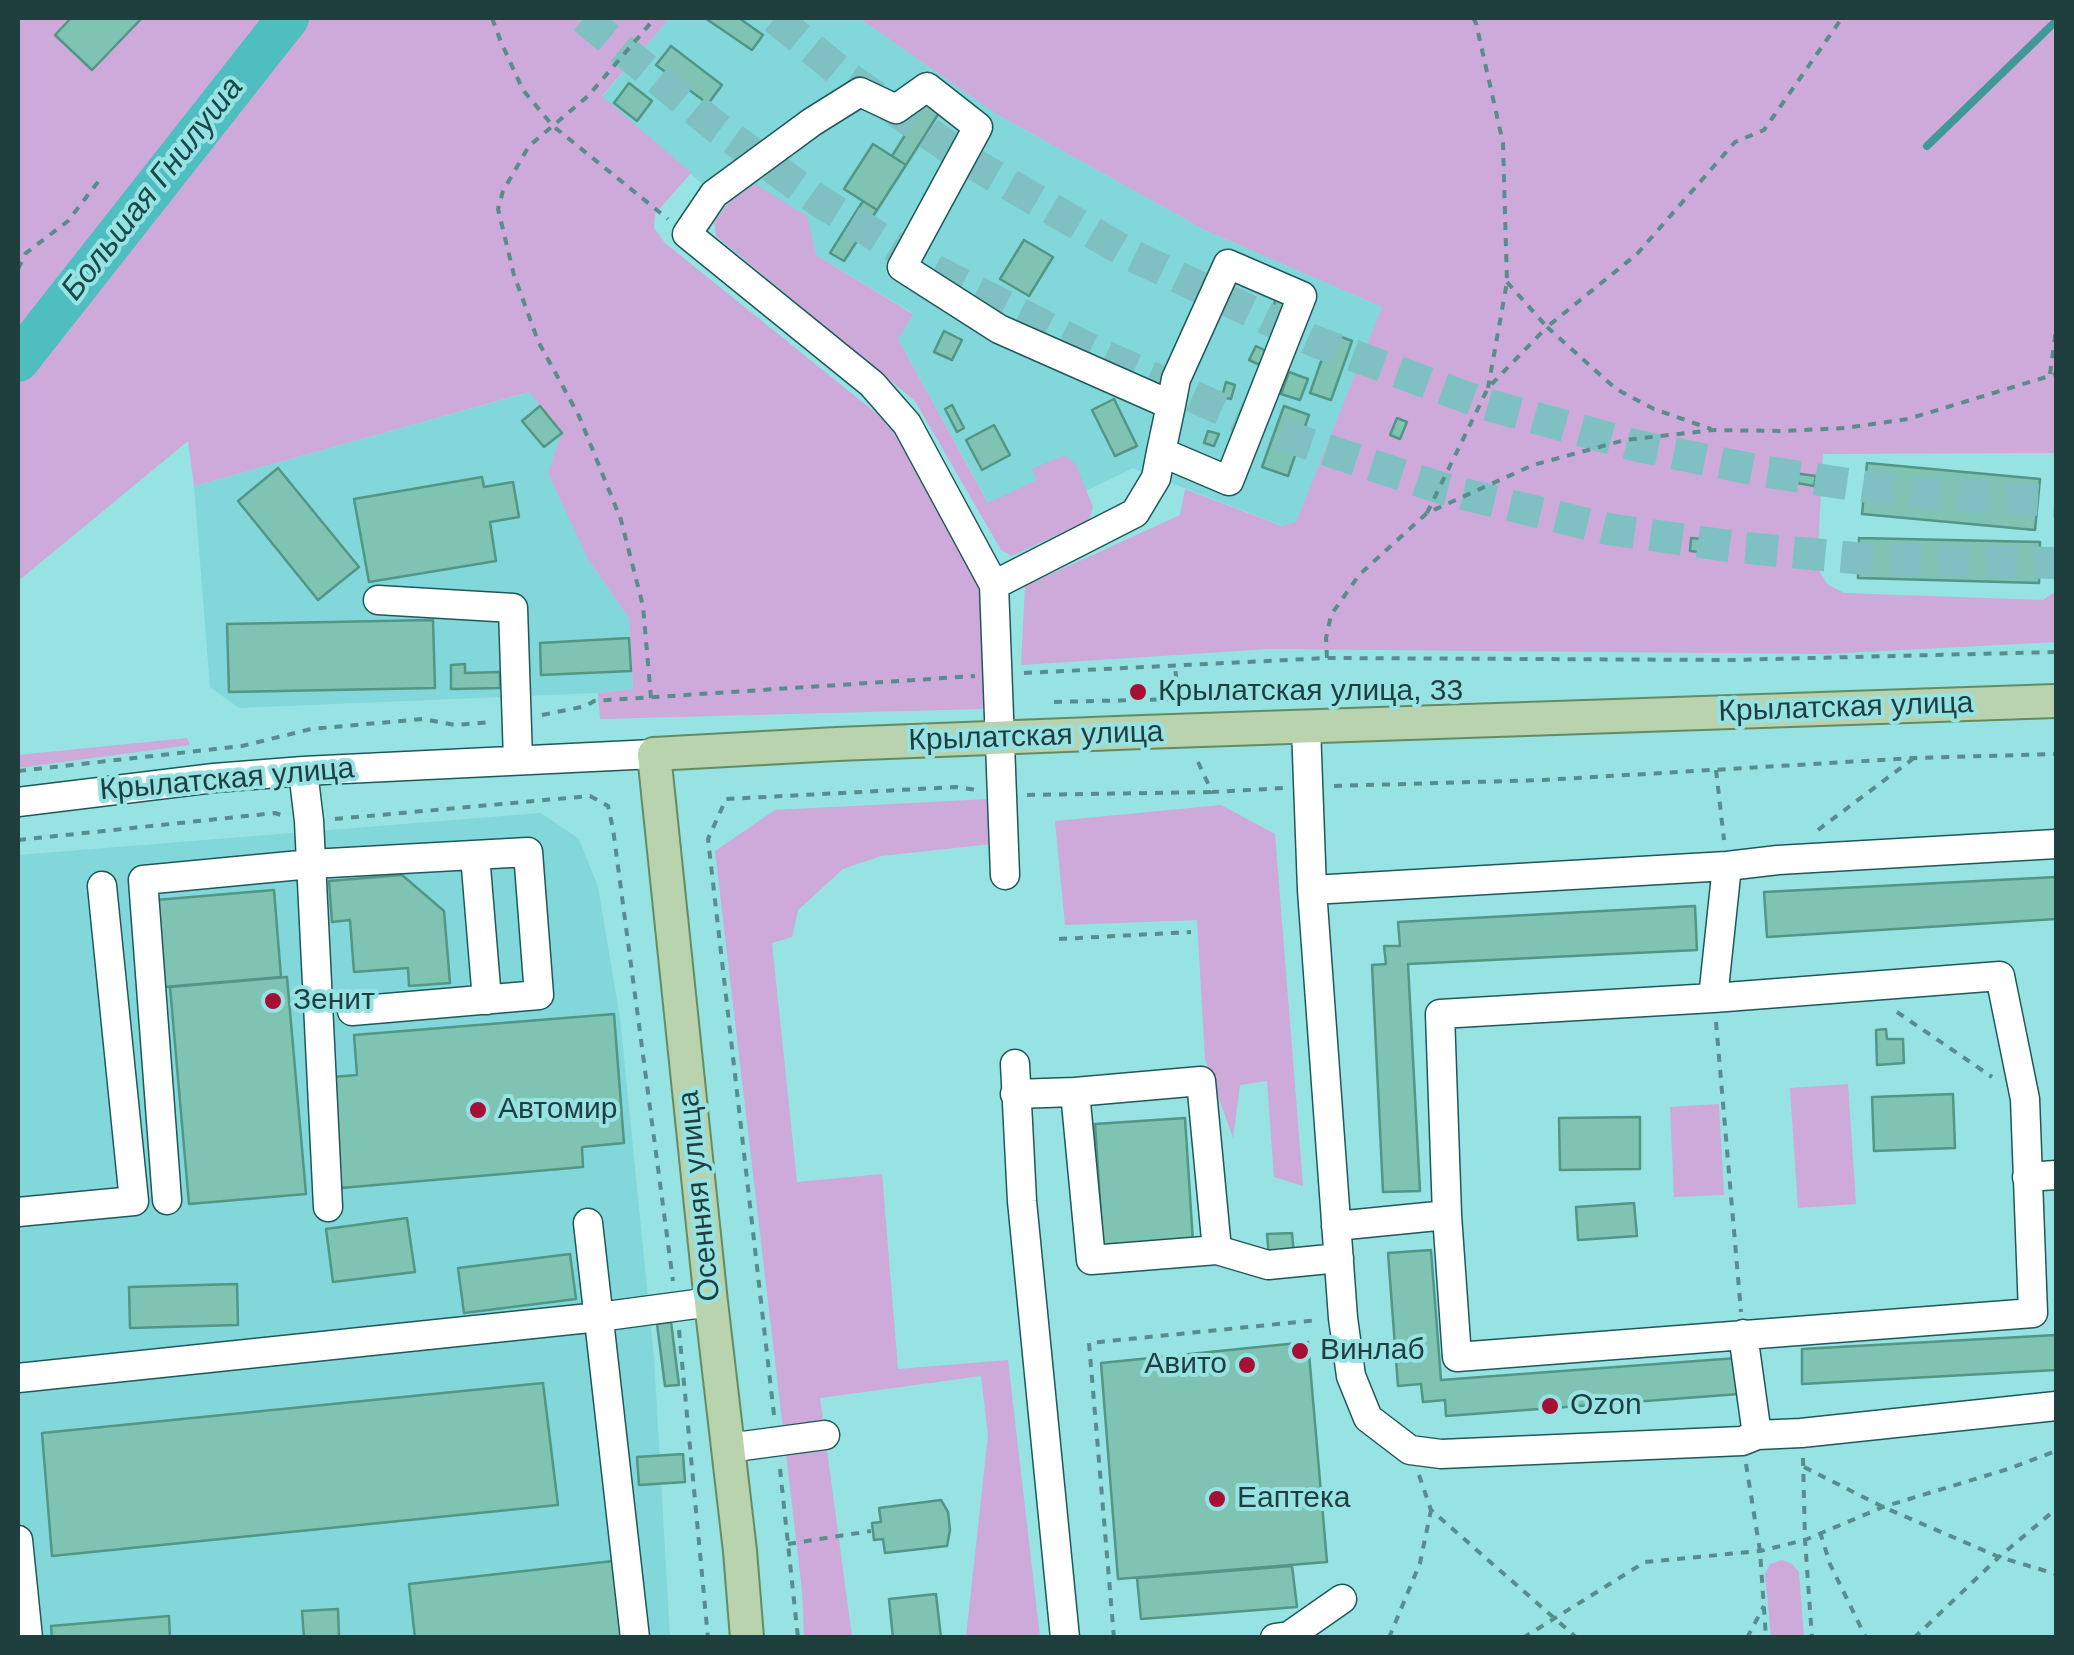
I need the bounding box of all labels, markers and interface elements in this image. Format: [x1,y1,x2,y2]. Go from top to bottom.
water label: Большая Гнилуша [54,70,252,308]
place label: Крылатская улица, 33 [1158,674,1463,710]
marker: Крылатская улица, 33 [1127,681,1149,703]
street label: Крылатская улица [1718,686,1974,730]
street label: Крылатская улица [908,715,1164,759]
street label: Крылатская улица [98,751,356,809]
place label: Зенит [293,983,375,1019]
marker: Зенит [262,990,284,1012]
street label: Осенняя улица [671,1089,729,1303]
place label: Автомир [498,1092,617,1128]
marker: Автомир [467,1099,489,1121]
place label: Винлаб [1320,1333,1425,1369]
marker: Винлаб [1289,1340,1311,1362]
place label: Авито [1144,1347,1227,1383]
marker: Авито [1236,1354,1258,1376]
place label: Ozon [1570,1388,1642,1424]
marker: Ozon [1539,1395,1561,1417]
place label: Еаптека [1237,1481,1350,1517]
marker: Еаптека [1206,1488,1228,1510]

